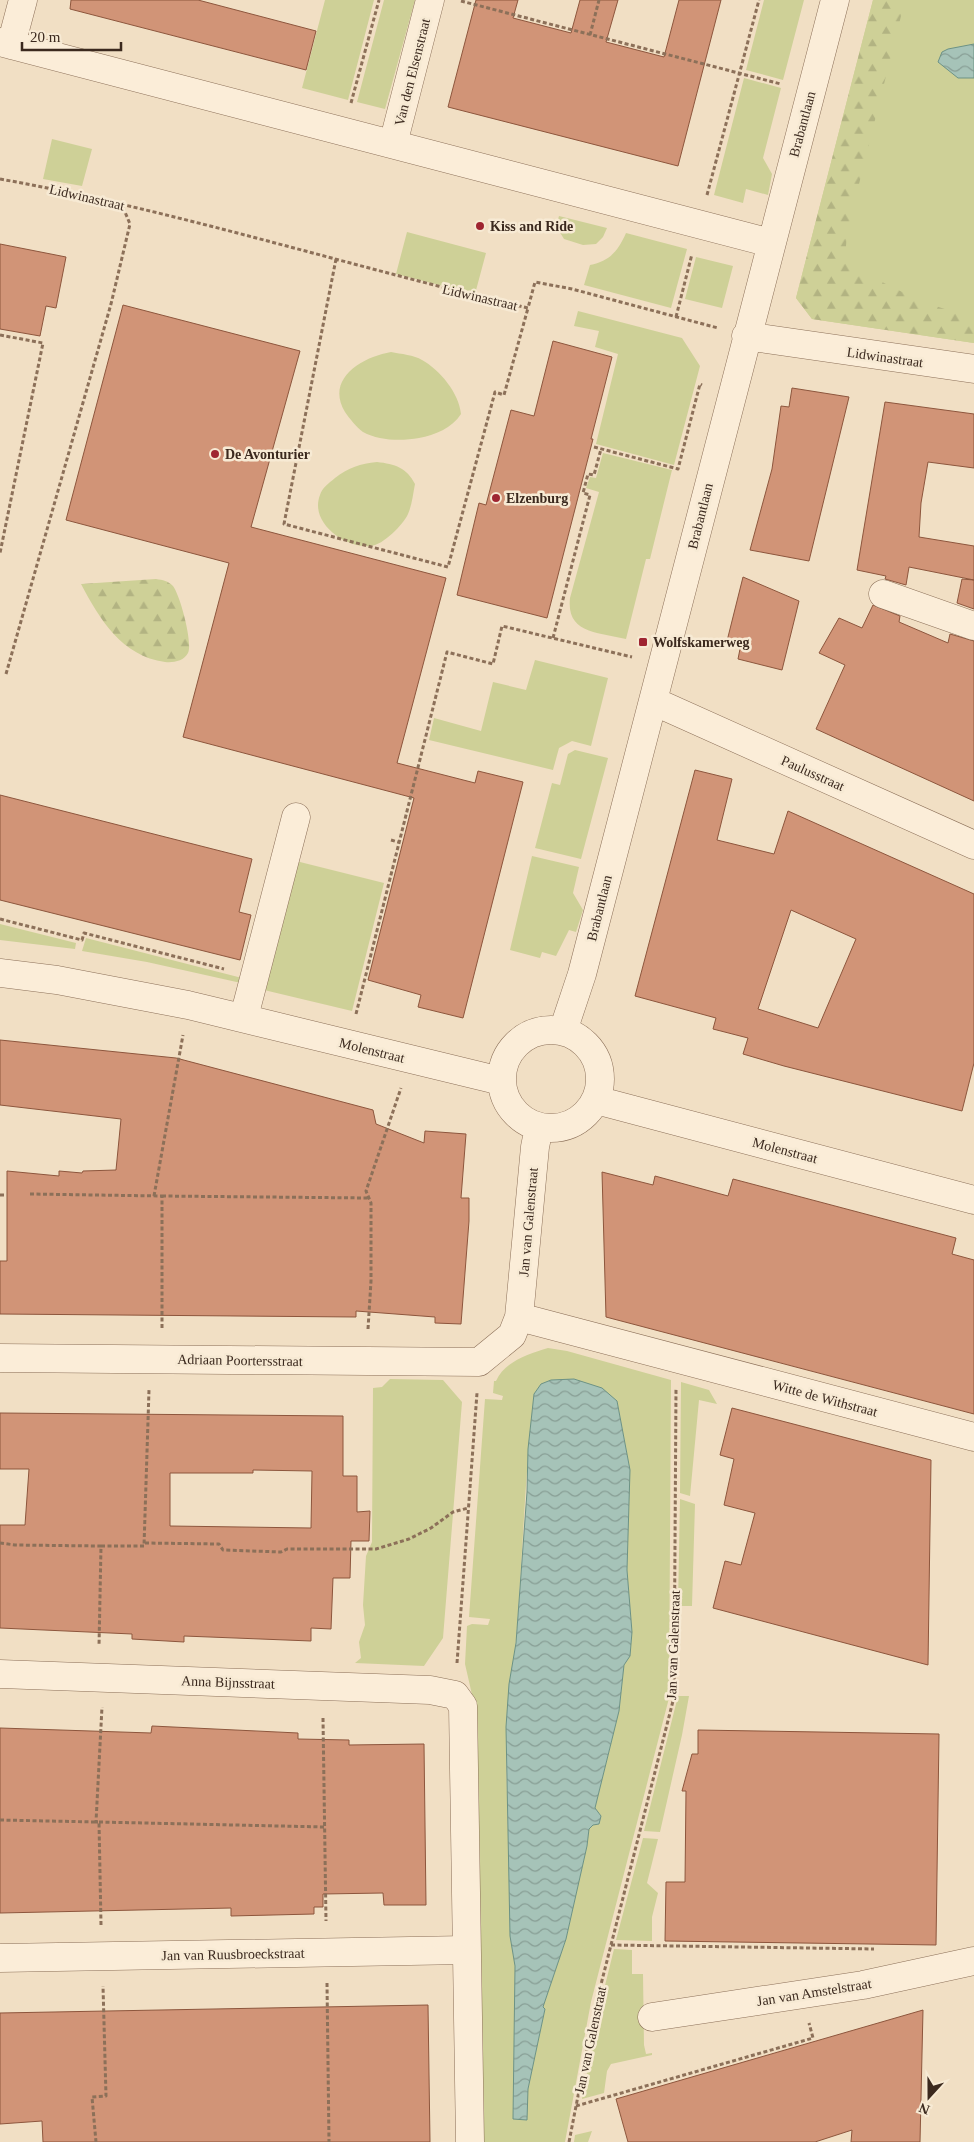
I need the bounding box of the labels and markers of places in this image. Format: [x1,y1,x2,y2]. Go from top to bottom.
place label: Kiss and Ride [490,219,573,234]
marker: Kiss and Ride [474,220,486,232]
place label: De Avonturier [225,447,310,462]
marker: De Avonturier [209,448,221,460]
place label: Elzenburg [506,491,568,506]
marker: Elzenburg [490,492,502,504]
place label: Wolfskamerweg [653,635,749,650]
marker: Wolfskamerweg [637,636,649,648]

